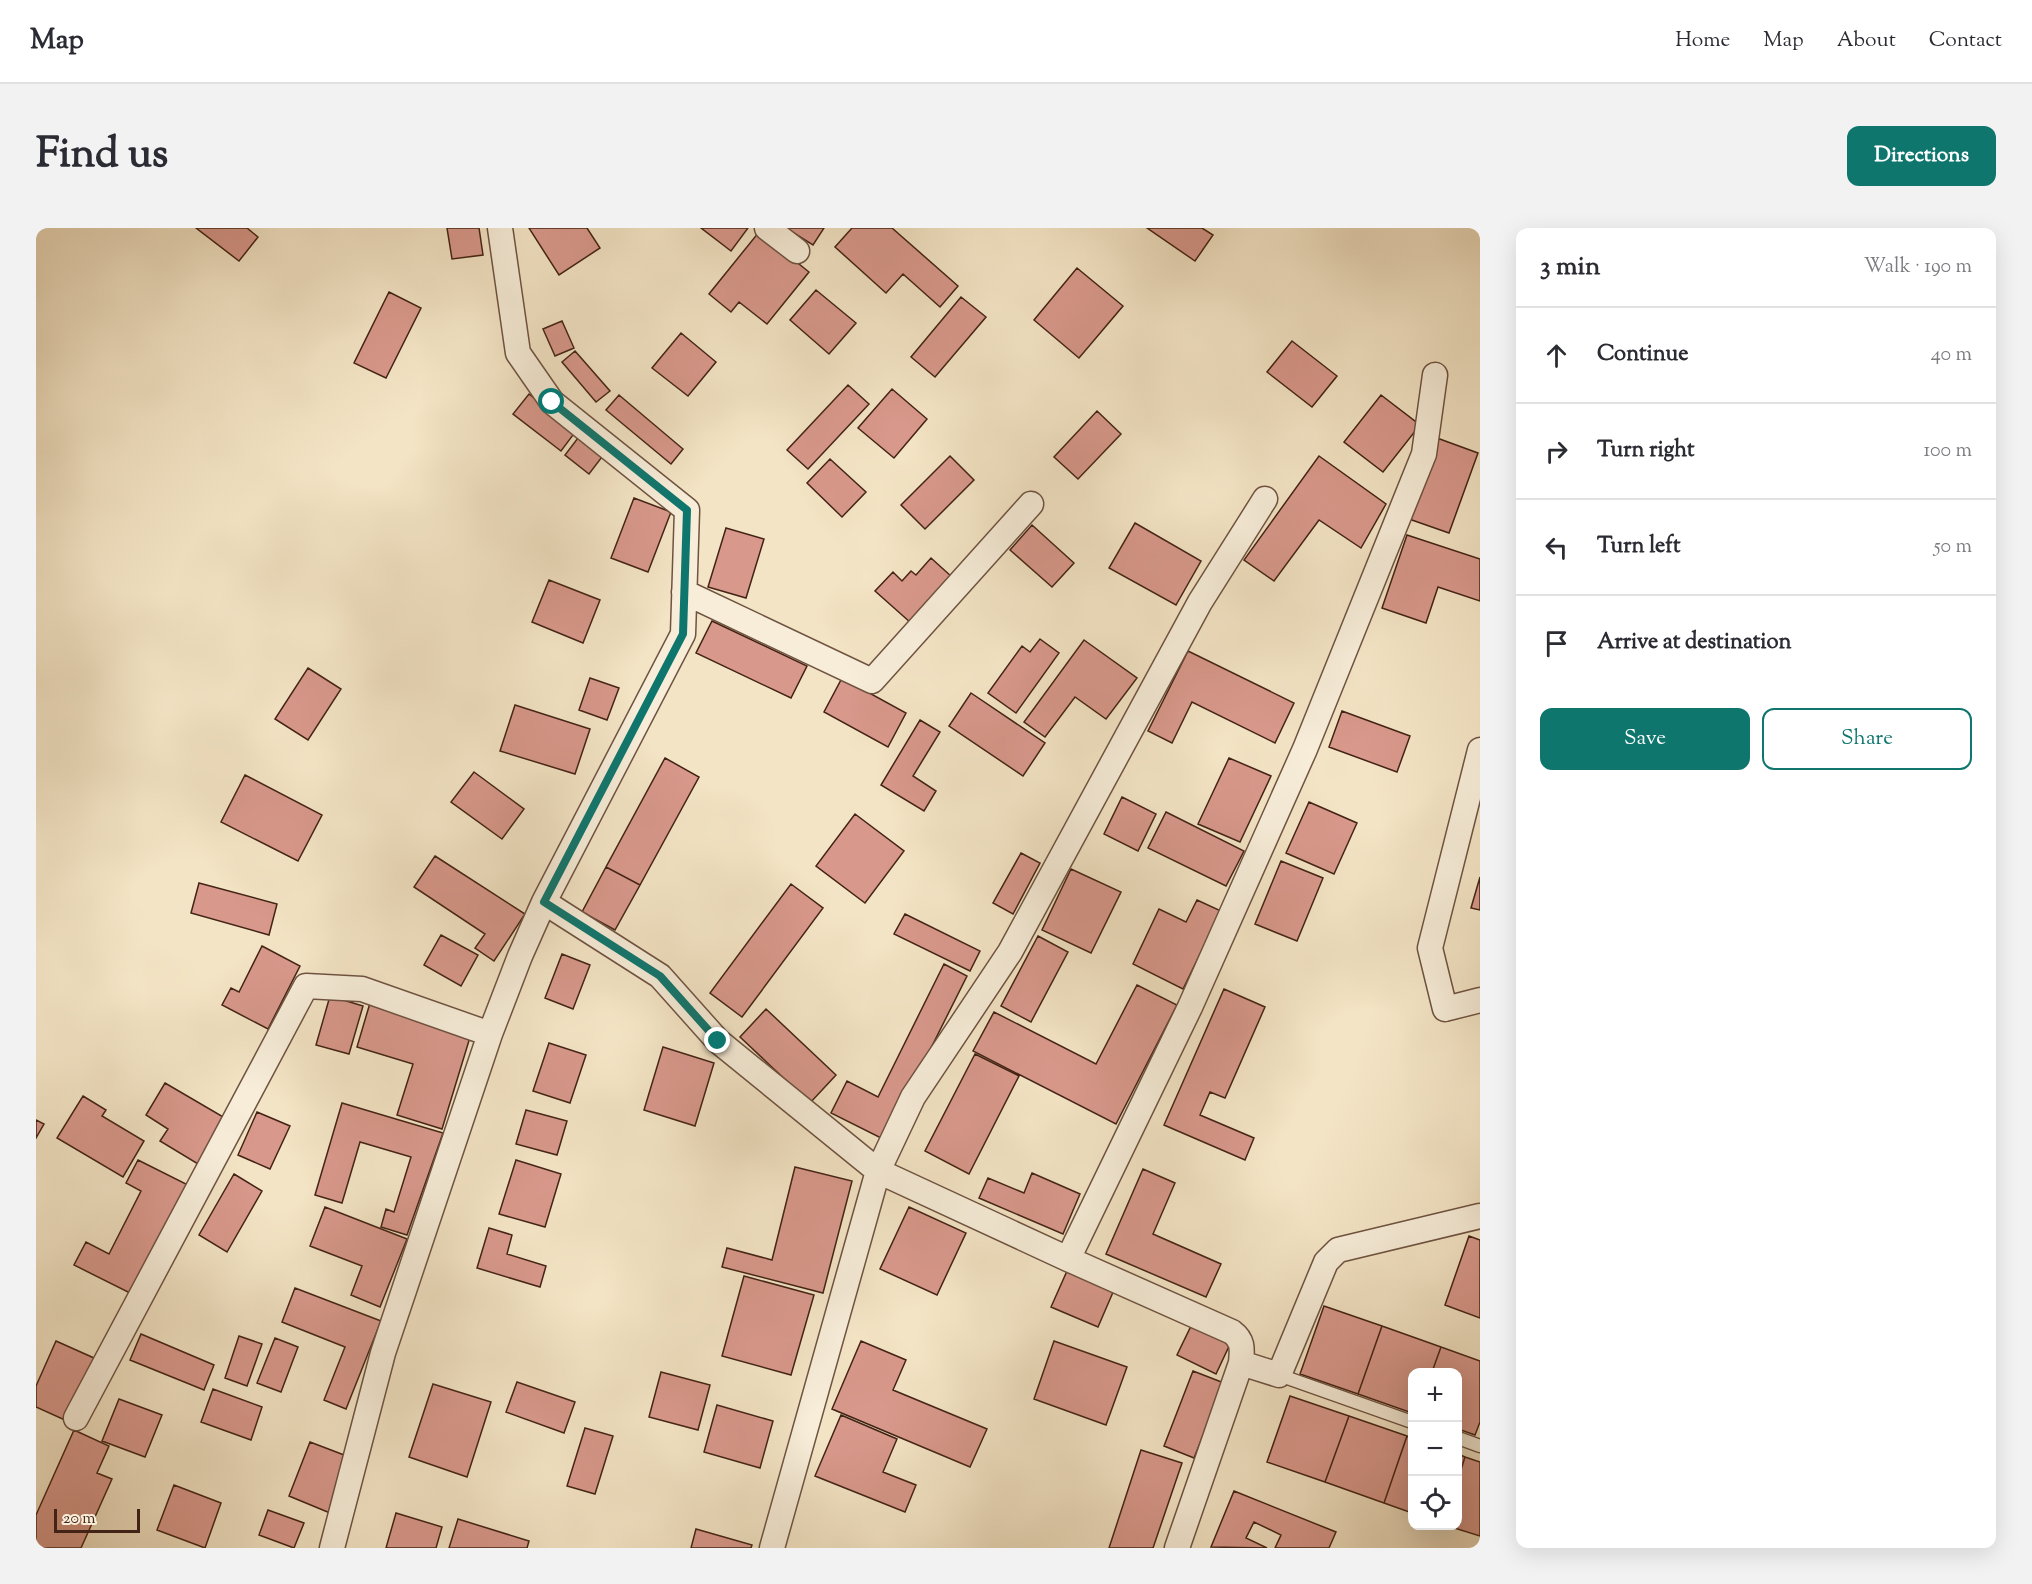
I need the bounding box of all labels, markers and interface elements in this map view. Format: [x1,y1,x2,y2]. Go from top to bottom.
text: Map [30,21,84,61]
text: Home [1675,26,1730,56]
text: Map [1763,26,1804,56]
text: About [1837,26,1896,56]
text: Contact [1929,26,2002,56]
text: Find us [36,126,168,186]
button: Directions [1847,126,1996,186]
text: 3 min [1540,249,1600,286]
text: Walk · 190 m [1864,253,1972,282]
icon: ahead [1540,339,1573,372]
text: Continue [1597,339,1688,371]
text: 40 m [1931,341,1972,370]
route start [538,388,564,414]
icon: right [1540,435,1573,468]
text: Turn right [1597,435,1694,467]
text: 100 m [1923,437,1972,466]
icon: left [1540,531,1573,564]
text: Turn left [1597,531,1680,563]
text: 50 m [1934,533,1972,562]
icon: arrive [1540,627,1573,660]
text: Arrive at destination [1597,627,1792,659]
button: Save [1540,708,1750,770]
button: Share [1762,708,1972,770]
route end [704,1027,730,1053]
map controls [1408,1368,1462,1530]
button: + [1408,1368,1462,1422]
button: − [1408,1422,1462,1476]
button: locate [1408,1476,1462,1530]
scale bar [54,1506,140,1534]
text: 20 m [63,1508,96,1531]

